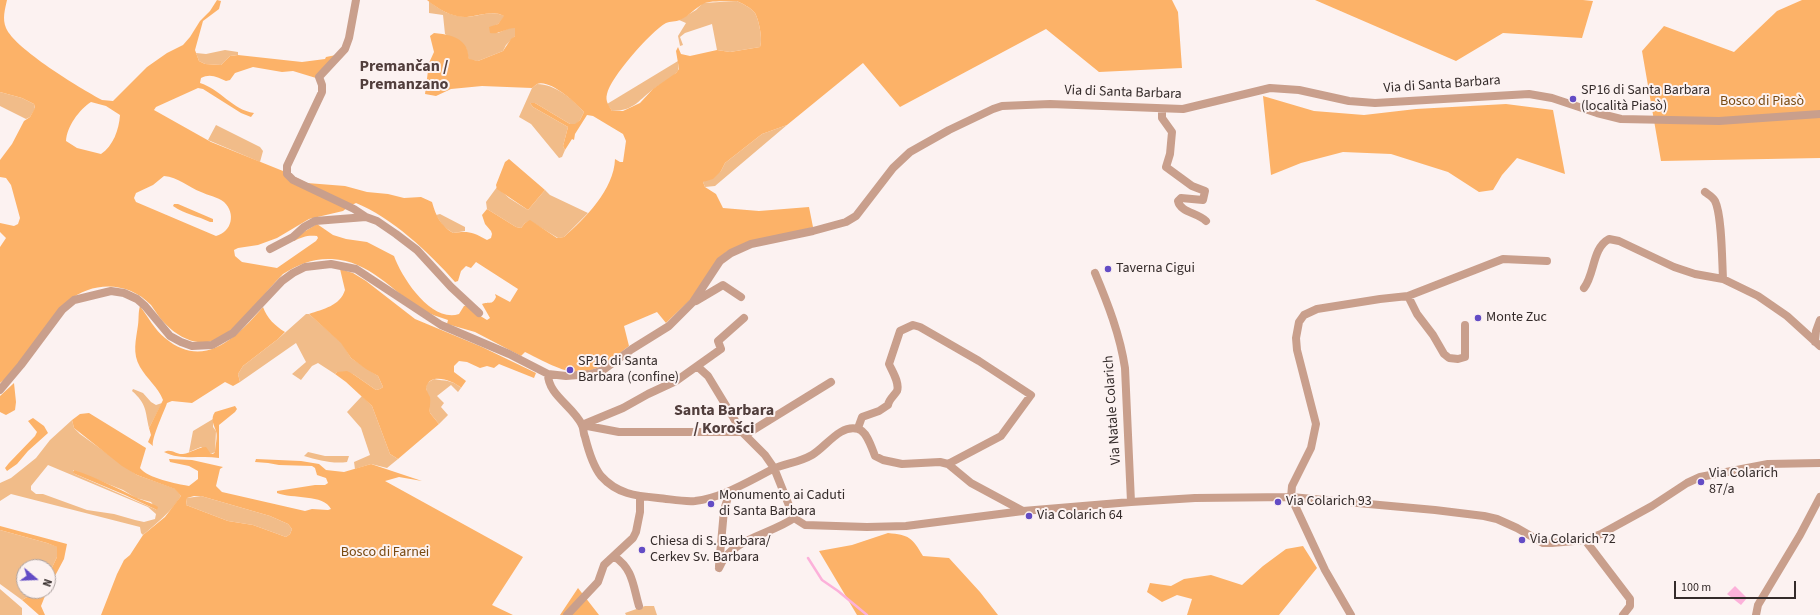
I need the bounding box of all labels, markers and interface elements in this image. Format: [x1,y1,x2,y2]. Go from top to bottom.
district label: Premančan / Premanzano [360,57,448,95]
street label: Via di Santa Barbara [1383,73,1501,97]
street label: Via di Santa Barbara [1064,83,1182,103]
place label: SP16 di Santa Barbara (località Piasò) [1581,83,1710,116]
marker: SP16 di Santa Barbara (località Piasò) [1568,94,1578,104]
park label: Bosco di Piasò [1720,94,1804,110]
place label: Taverna Cigui [1116,261,1195,277]
marker: Taverna Cigui [1103,264,1113,274]
place label: Monte Zuc [1486,310,1547,326]
marker: Monte Zuc [1473,313,1483,323]
place label: SP16 di Santa Barbara (confine) [578,354,679,386]
street label: Via Natale Colarich [1101,355,1125,465]
marker: SP16 di Santa Barbara (confine) [565,365,575,375]
district label: Santa Barbara / Korošci [674,401,774,439]
place label: Via Colarich 87/a [1709,466,1778,498]
marker: Via Colarich 87/a [1696,477,1706,487]
place label: Monumento ai Caduti di Santa Barbara [719,488,845,520]
place label: Via Colarich 93 [1286,494,1372,510]
marker: Via Colarich 93 [1273,497,1283,507]
marker: Monumento ai Caduti di Santa Barbara [706,499,716,509]
place label: Via Colarich 64 [1037,508,1123,524]
marker: Via Colarich 64 [1024,511,1034,521]
place label: Via Colarich 72 [1530,532,1616,548]
place label: Chiesa di S. Barbara/ Cerkev Sv. Barbara [650,534,771,566]
marker: Via Colarich 72 [1517,535,1527,545]
park label: Bosco di Farnei [341,545,429,561]
marker: Chiesa di S. Barbara/ Cerkev Sv. Barbara [637,545,647,555]
north arrow [16,559,56,599]
scale bar [1676,573,1798,599]
text: N [39,577,55,589]
text: 100 m [1681,579,1711,596]

